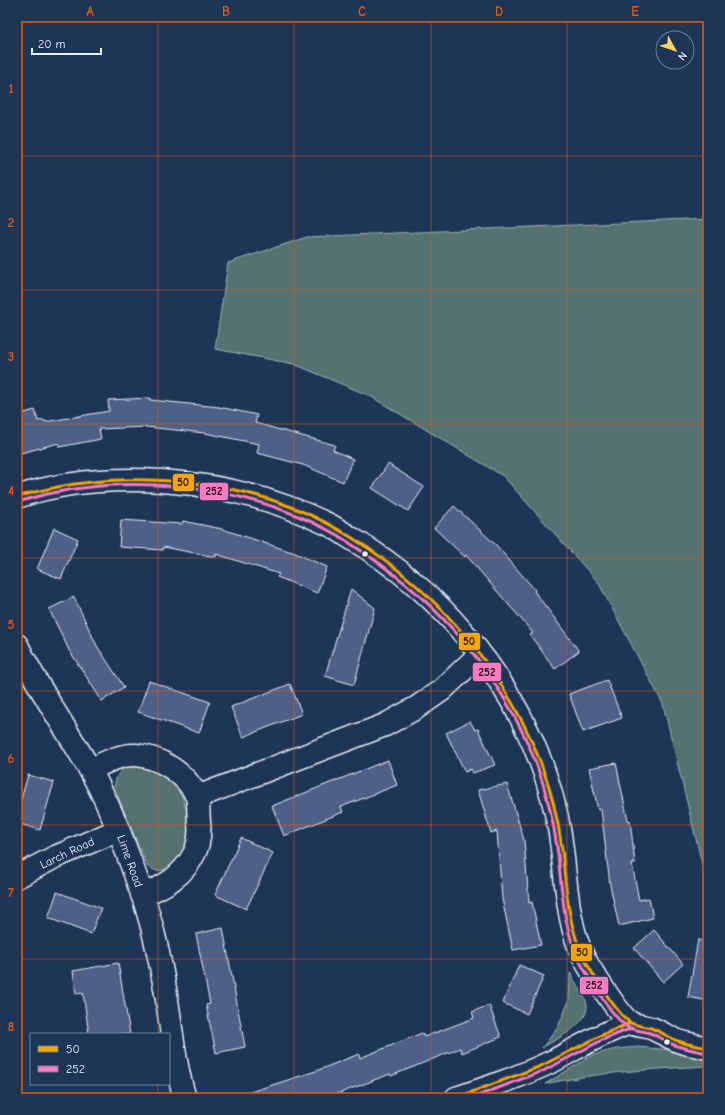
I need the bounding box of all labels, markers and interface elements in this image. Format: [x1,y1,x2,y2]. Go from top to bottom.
text: A [86,4,94,19]
text: B [222,4,230,19]
text: C [358,4,366,19]
text: D [495,4,503,19]
text: E [631,4,639,19]
scale bar [32,30,101,56]
north arrow [655,30,695,70]
text: 20 m [38,37,66,51]
text: N [675,49,690,63]
text: 1 [8,81,14,96]
text: 2 [8,215,14,230]
text: 3 [8,349,14,364]
line badge: 50 [172,473,195,492]
text: 50 [177,476,189,489]
line badge: 252 [199,482,229,501]
text: 4 [8,483,14,498]
text: 252 [206,485,223,498]
unlabelled marker [360,549,370,559]
text: 5 [8,617,15,632]
line badge: 50 [458,632,481,651]
text: 50 [463,635,475,648]
line badge: 252 [472,662,502,682]
text: 252 [479,666,496,679]
text: 6 [8,751,15,766]
street label: Lime Road [114,833,146,889]
street label: Larch Road [38,834,96,872]
text: 7 [8,885,14,900]
line badge: 50 [570,943,593,962]
text: 50 [576,946,588,959]
line badge: 252 [579,976,609,995]
text: 252 [586,979,603,992]
text: 8 [8,1019,14,1034]
legend [30,1033,170,1085]
unlabelled marker [662,1037,672,1047]
text: 50 [66,1042,80,1056]
text: 252 [66,1062,85,1076]

